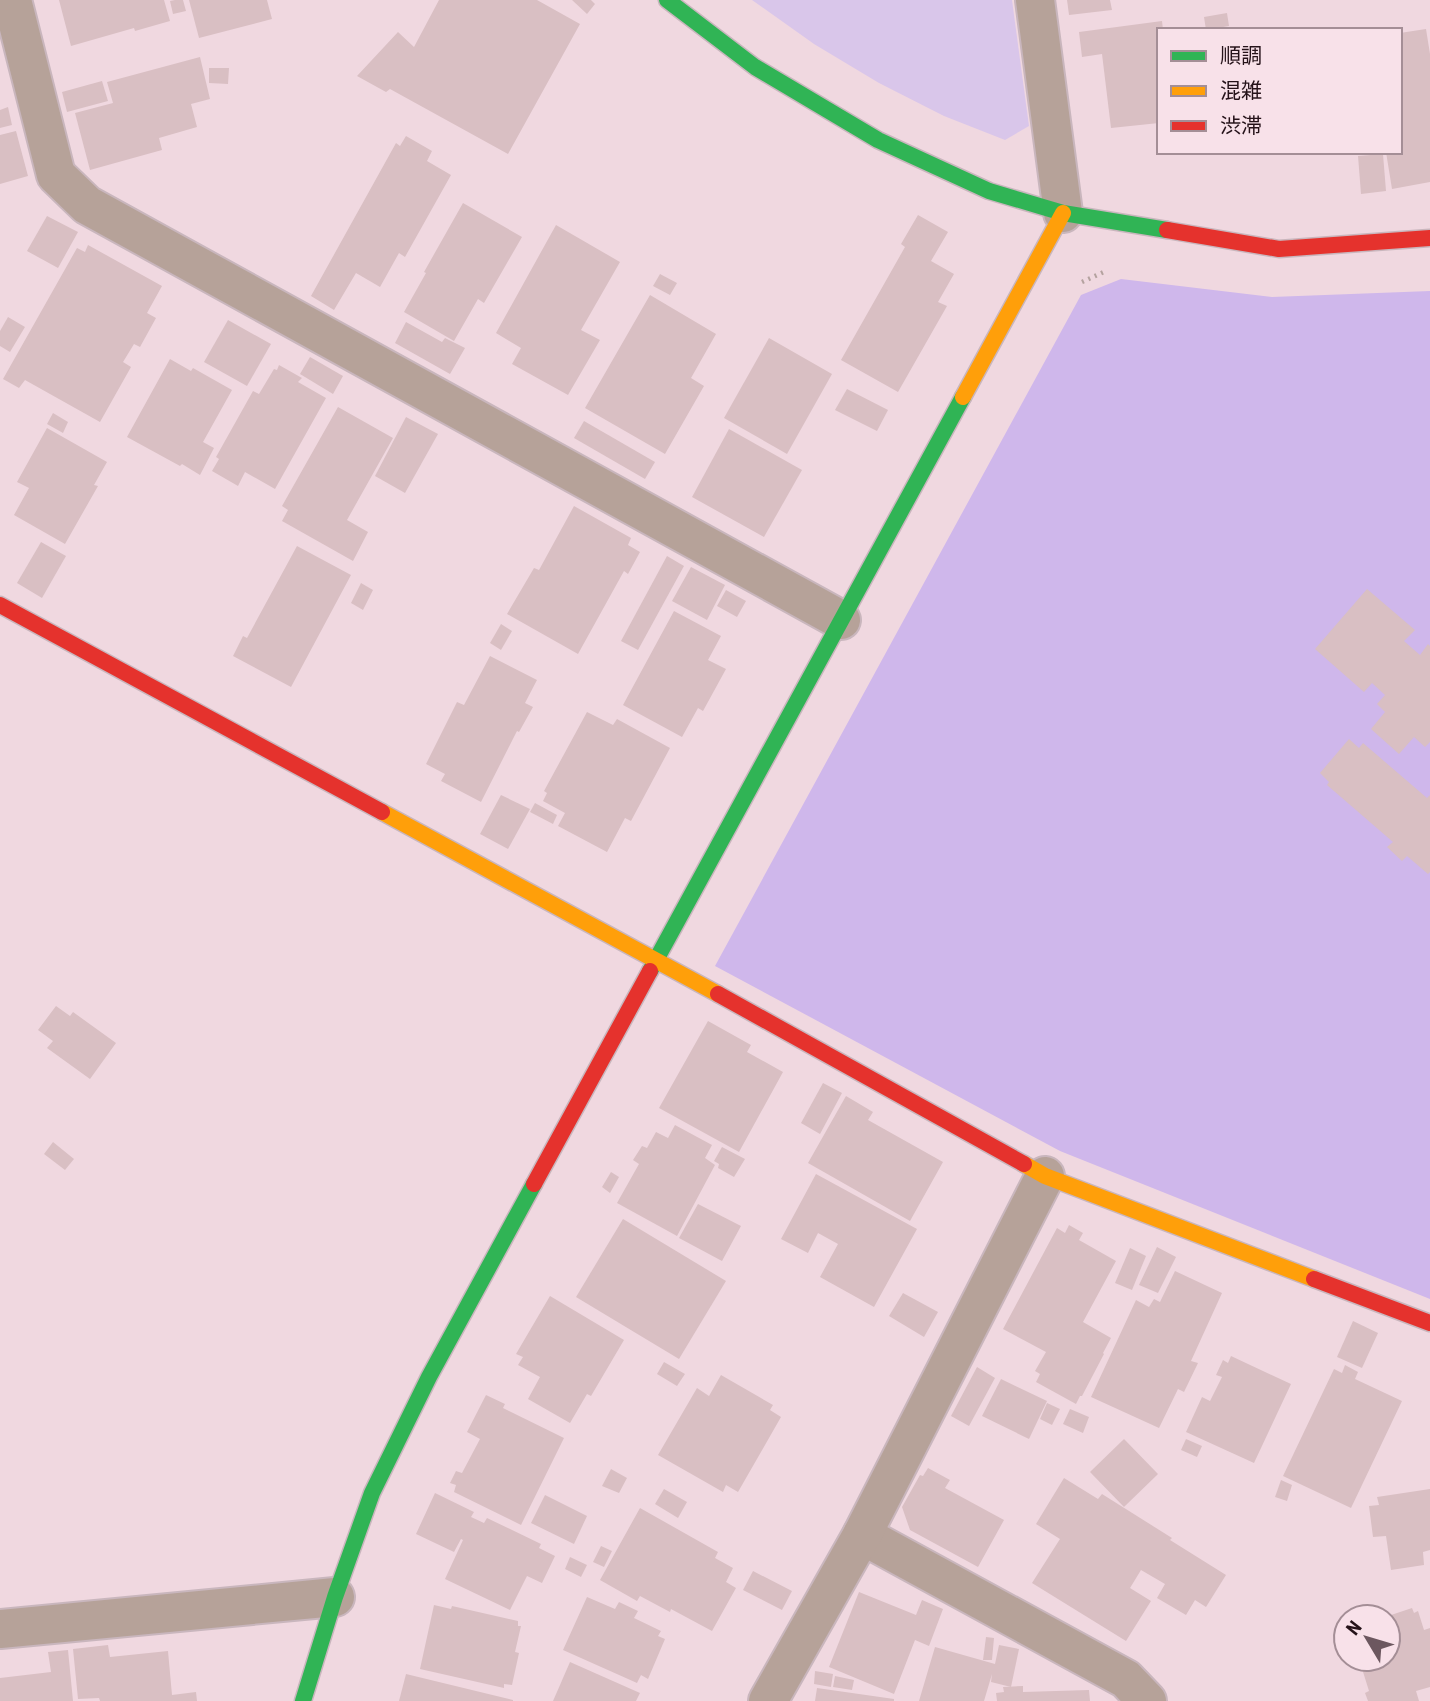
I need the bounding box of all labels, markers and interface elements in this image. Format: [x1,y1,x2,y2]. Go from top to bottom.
legend [1157,28,1402,154]
text: 順調 [1220,44,1262,68]
text: 混雑 [1220,79,1262,103]
text: 渋滞 [1220,114,1262,138]
north arrow [1332,1603,1402,1673]
text: N [1341,1616,1367,1640]

